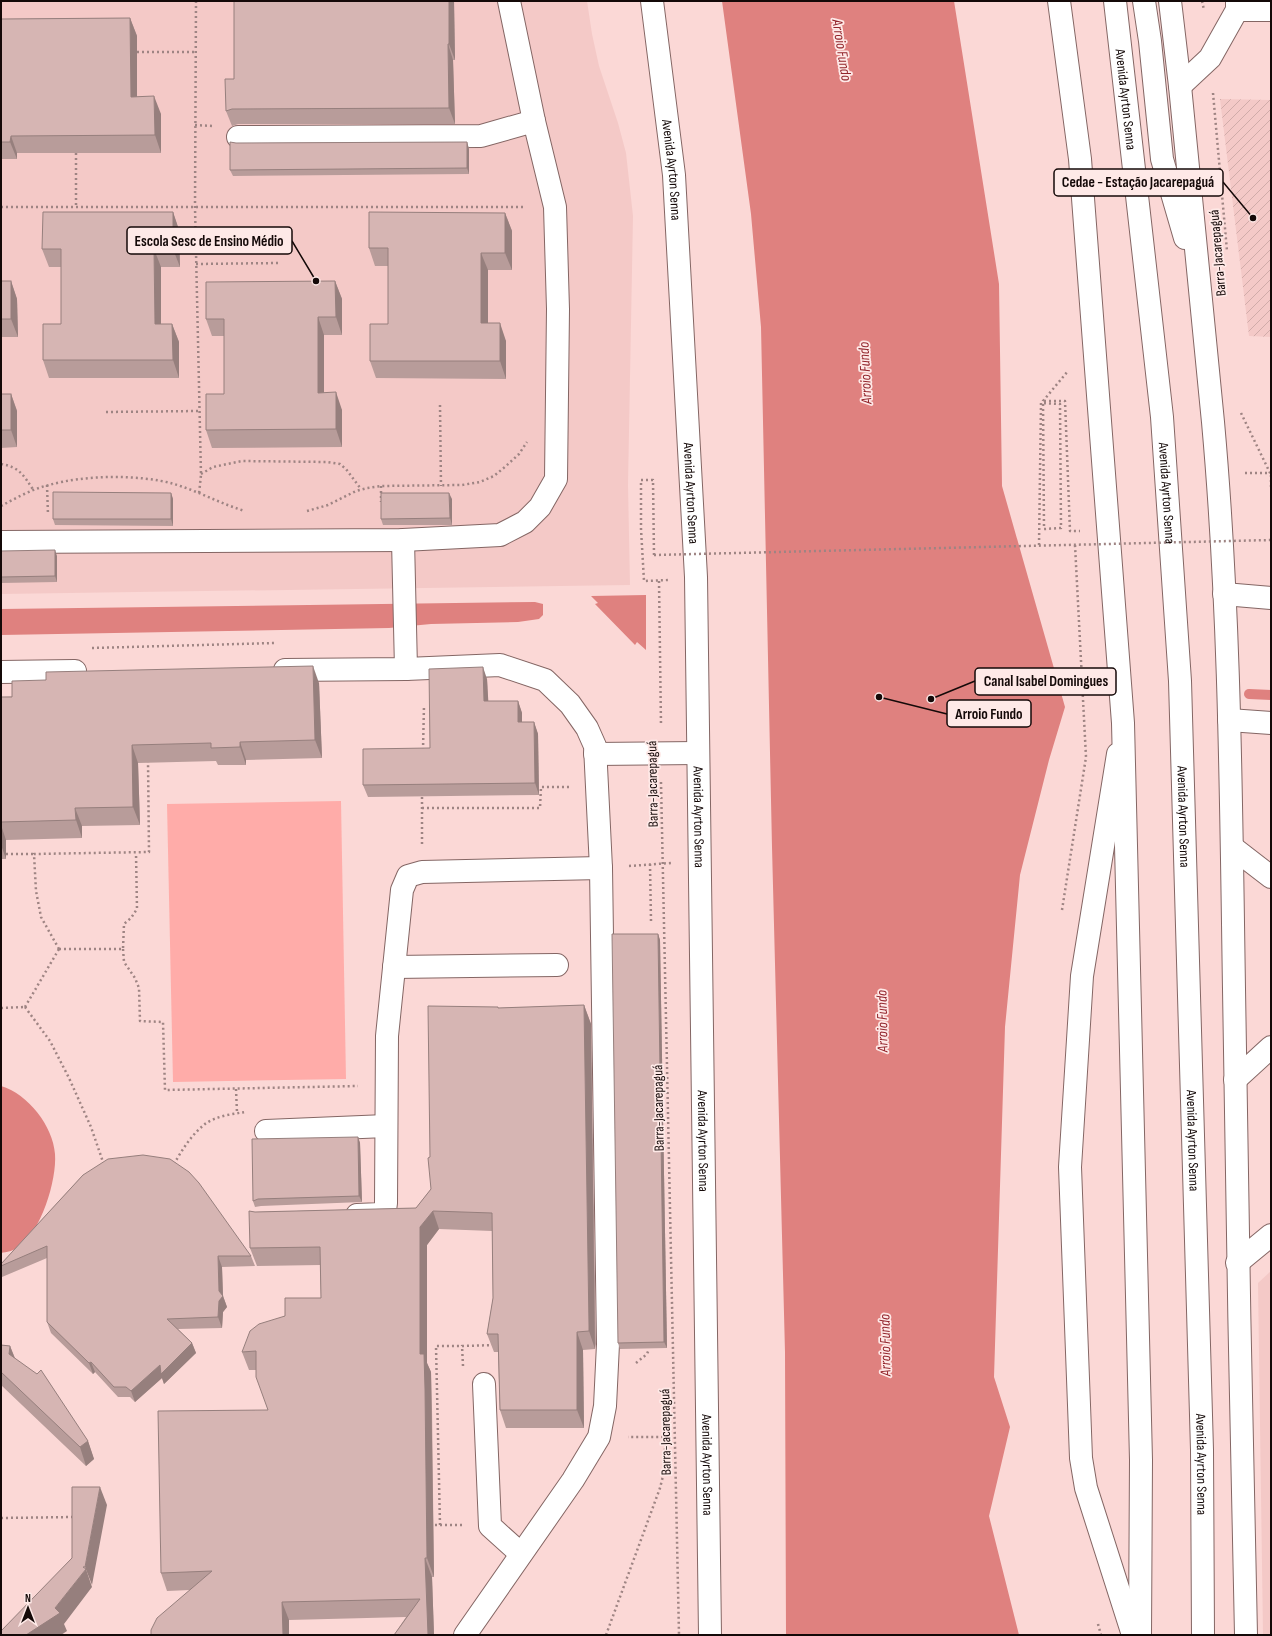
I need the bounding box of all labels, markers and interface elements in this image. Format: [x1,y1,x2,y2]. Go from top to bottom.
water label: Arroio Fundo [827,17,856,82]
street label: Avenida Ayrton Senna [1111,47,1140,151]
street label: Avenida Ayrton Senna [658,117,684,221]
callout: Cedae - Estação Jacarepaguá [1054,169,1223,196]
text: Cedae - Estação Jacarepaguá [1062,173,1214,192]
street label: Barra-Jacarepaguá [1205,209,1230,297]
callout: Escola Sesc de Ensino Médio [127,227,292,254]
text: Escola Sesc de Ensino Médio [134,232,284,251]
water label: Arroio Fundo [854,341,877,405]
street label: Avenida Ayrton Senna [680,441,702,544]
street label: Avenida Ayrton Senna [1155,441,1179,544]
callout: Canal Isabel Domingues [975,668,1116,695]
text: Canal Isabel Domingues [984,672,1108,691]
callout: Arroio Fundo [947,700,1031,727]
text: Arroio Fundo [954,705,1023,724]
street label: Barra-Jacarepaguá [643,740,662,828]
street label: Avenida Ayrton Senna [689,765,708,868]
street label: Avenida Ayrton Senna [1173,765,1193,868]
water label: Arroio Fundo [872,990,893,1053]
street label: Barra-Jacarepaguá [649,1064,668,1152]
street label: Avenida Ayrton Senna [694,1089,712,1192]
street label: Avenida Ayrton Senna [1183,1089,1203,1192]
water label: Arroio Fundo [875,1314,896,1377]
street label: Barra-Jacarepaguá [656,1388,675,1476]
street label: Avenida Ayrton Senna [1192,1412,1210,1515]
street label: Avenida Ayrton Senna [698,1413,716,1516]
north arrow [8,1588,48,1628]
text: N [25,1592,31,1605]

